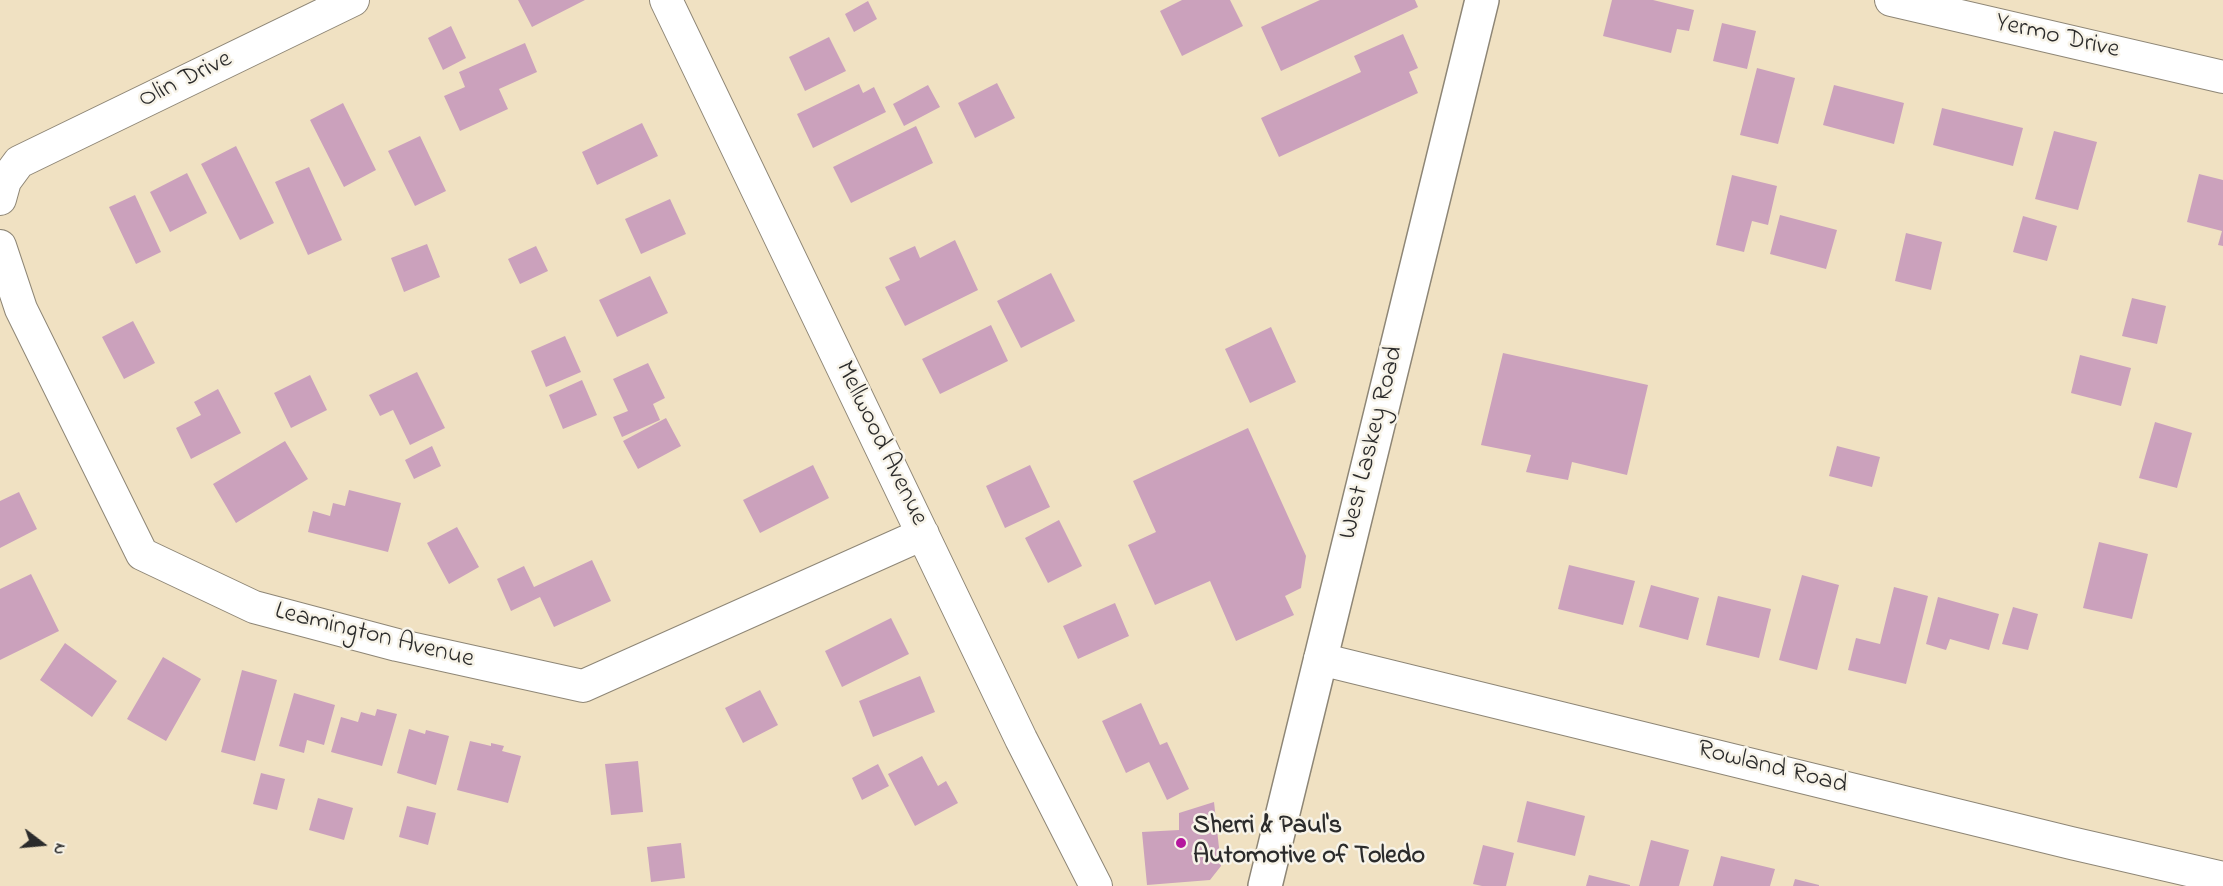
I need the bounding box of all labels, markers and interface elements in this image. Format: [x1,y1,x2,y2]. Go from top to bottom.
street label: Yermo Drive [1992,9,2122,67]
street label: Olin Drive [134,45,238,117]
street label: West Laskey Road [1334,343,1412,543]
street label: Mellwood Avenue [827,357,933,531]
street label: Leamington Avenue [271,597,477,677]
street label: Rowland Road [1694,735,1850,803]
place label: Sherri & Paul's Automotive of Toledo [1193,812,1425,874]
north arrow [12,814,72,874]
marker: Sherri & Paul's Automotive of Toledo [1174,836,1188,850]
text: N [46,840,72,857]

